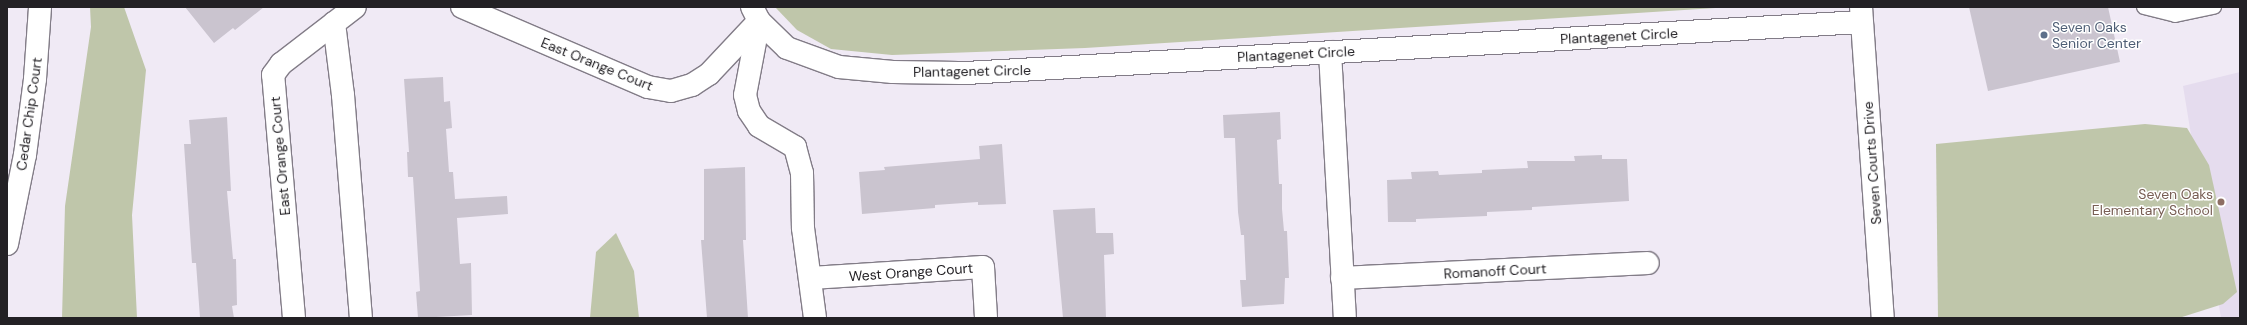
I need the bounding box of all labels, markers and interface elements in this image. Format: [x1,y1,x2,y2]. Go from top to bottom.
place label: Seven Oaks Senior Center [2052,19,2141,52]
street label: Plantagenet Circle [1560,25,1678,47]
marker: Seven Oaks Senior Center [2039,30,2049,40]
street label: East Orange Court [539,34,655,94]
street label: Plantagenet Circle [1237,43,1355,65]
street label: Cedar Chip Court [13,56,45,172]
street label: Plantagenet Circle [913,62,1031,80]
street label: East Orange Court [266,96,294,216]
street label: Seven Courts Drive [1859,101,1885,225]
place label: Seven Oaks Elementary School [2092,186,2213,218]
marker: Seven Oaks Elementary School [2216,197,2226,207]
street label: West Orange Court [848,259,974,285]
street label: Romanoff Court [1443,260,1547,282]

